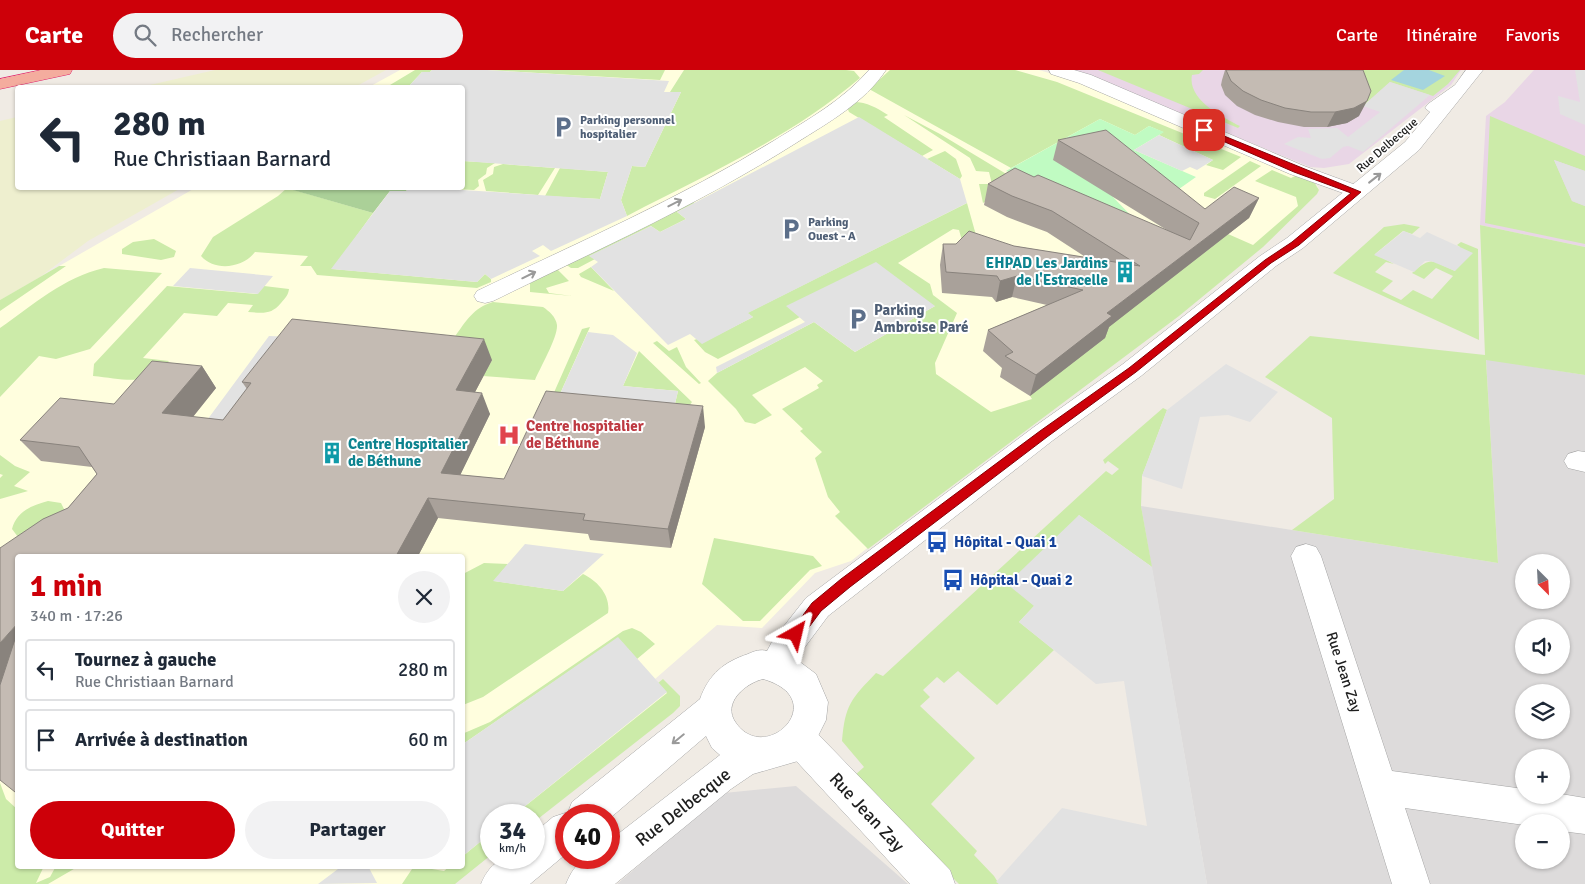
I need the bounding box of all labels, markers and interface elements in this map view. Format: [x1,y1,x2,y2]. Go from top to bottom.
search box [113,13,463,58]
text: Carte [25,20,83,50]
icon: search [131,21,159,49]
text: Rechercher [171,23,263,47]
text: Carte [1336,24,1378,46]
text: Itinéraire [1406,24,1477,46]
text: Favoris [1505,24,1560,46]
text: 280 m [113,102,206,145]
icon: left [30,105,95,170]
pin [1183,109,1225,151]
place label: Parking personnel hospitalier [580,113,675,142]
parking icon: Parking personnel hospitalier [550,114,576,140]
street label: Rue Delbecque [1354,115,1421,176]
icon: arrive [1190,116,1218,144]
text: Rue Christiaan Barnard [113,145,331,172]
one-way arrow [1368,173,1382,183]
one-way arrow [667,198,682,207]
place label: Parking Ouest - A [808,215,856,244]
parking icon: Parking Ouest - A [778,216,804,242]
place label: EHPAD Les Jardins de l'Estracelle [986,254,1108,289]
building icon: EHPAD Les Jardins de l'Estracelle [1112,259,1138,285]
one-way arrow [521,270,536,279]
place label: Parking Ambroise Paré [874,301,969,336]
parking icon: Parking Ambroise Paré [845,306,871,332]
place label: Centre hospitalier de Béthune [526,417,644,452]
hospital icon: Centre hospitalier de Béthune [496,422,522,448]
place label: Centre Hospitalier de Béthune [348,435,468,470]
building icon: Centre Hospitalier de Béthune [319,440,345,466]
bus stop icon: Hôpital - Quai 1 [924,529,950,555]
place label: Hôpital - Quai 1 [954,533,1057,551]
north arrow [1515,554,1570,609]
map controls [1515,554,1570,869]
bus stop icon: Hôpital - Quai 2 [940,567,966,593]
text: 1 min [30,568,102,605]
button: close [398,571,450,623]
place label: Hôpital - Quai 2 [970,571,1073,589]
text: 340 m · 17:26 [30,606,123,626]
position arrow [769,607,821,659]
button: sound [1515,619,1570,674]
street label: Rue Jean Zay [1323,629,1365,715]
text: Tournez à gauche [75,648,216,672]
icon: left [32,656,60,684]
text: 280 m [398,658,448,682]
text: Rue Christiaan Barnard [75,672,234,692]
button: layers [1515,684,1570,739]
icon: arrive [32,726,60,754]
text: Arrivée à destination [75,728,248,752]
text: 60 m [408,728,448,752]
one-way arrow [672,733,685,744]
button: + [1515,749,1570,804]
street label: Rue Delbecque [631,763,735,851]
street label: Rue Jean Zay [825,768,910,857]
button: Quitter [30,801,235,859]
button: Partager [245,801,450,859]
speed limit sign: 40 [555,804,620,869]
button: − [1515,814,1570,869]
text: 34 [499,815,526,846]
text: km/h [499,841,526,856]

